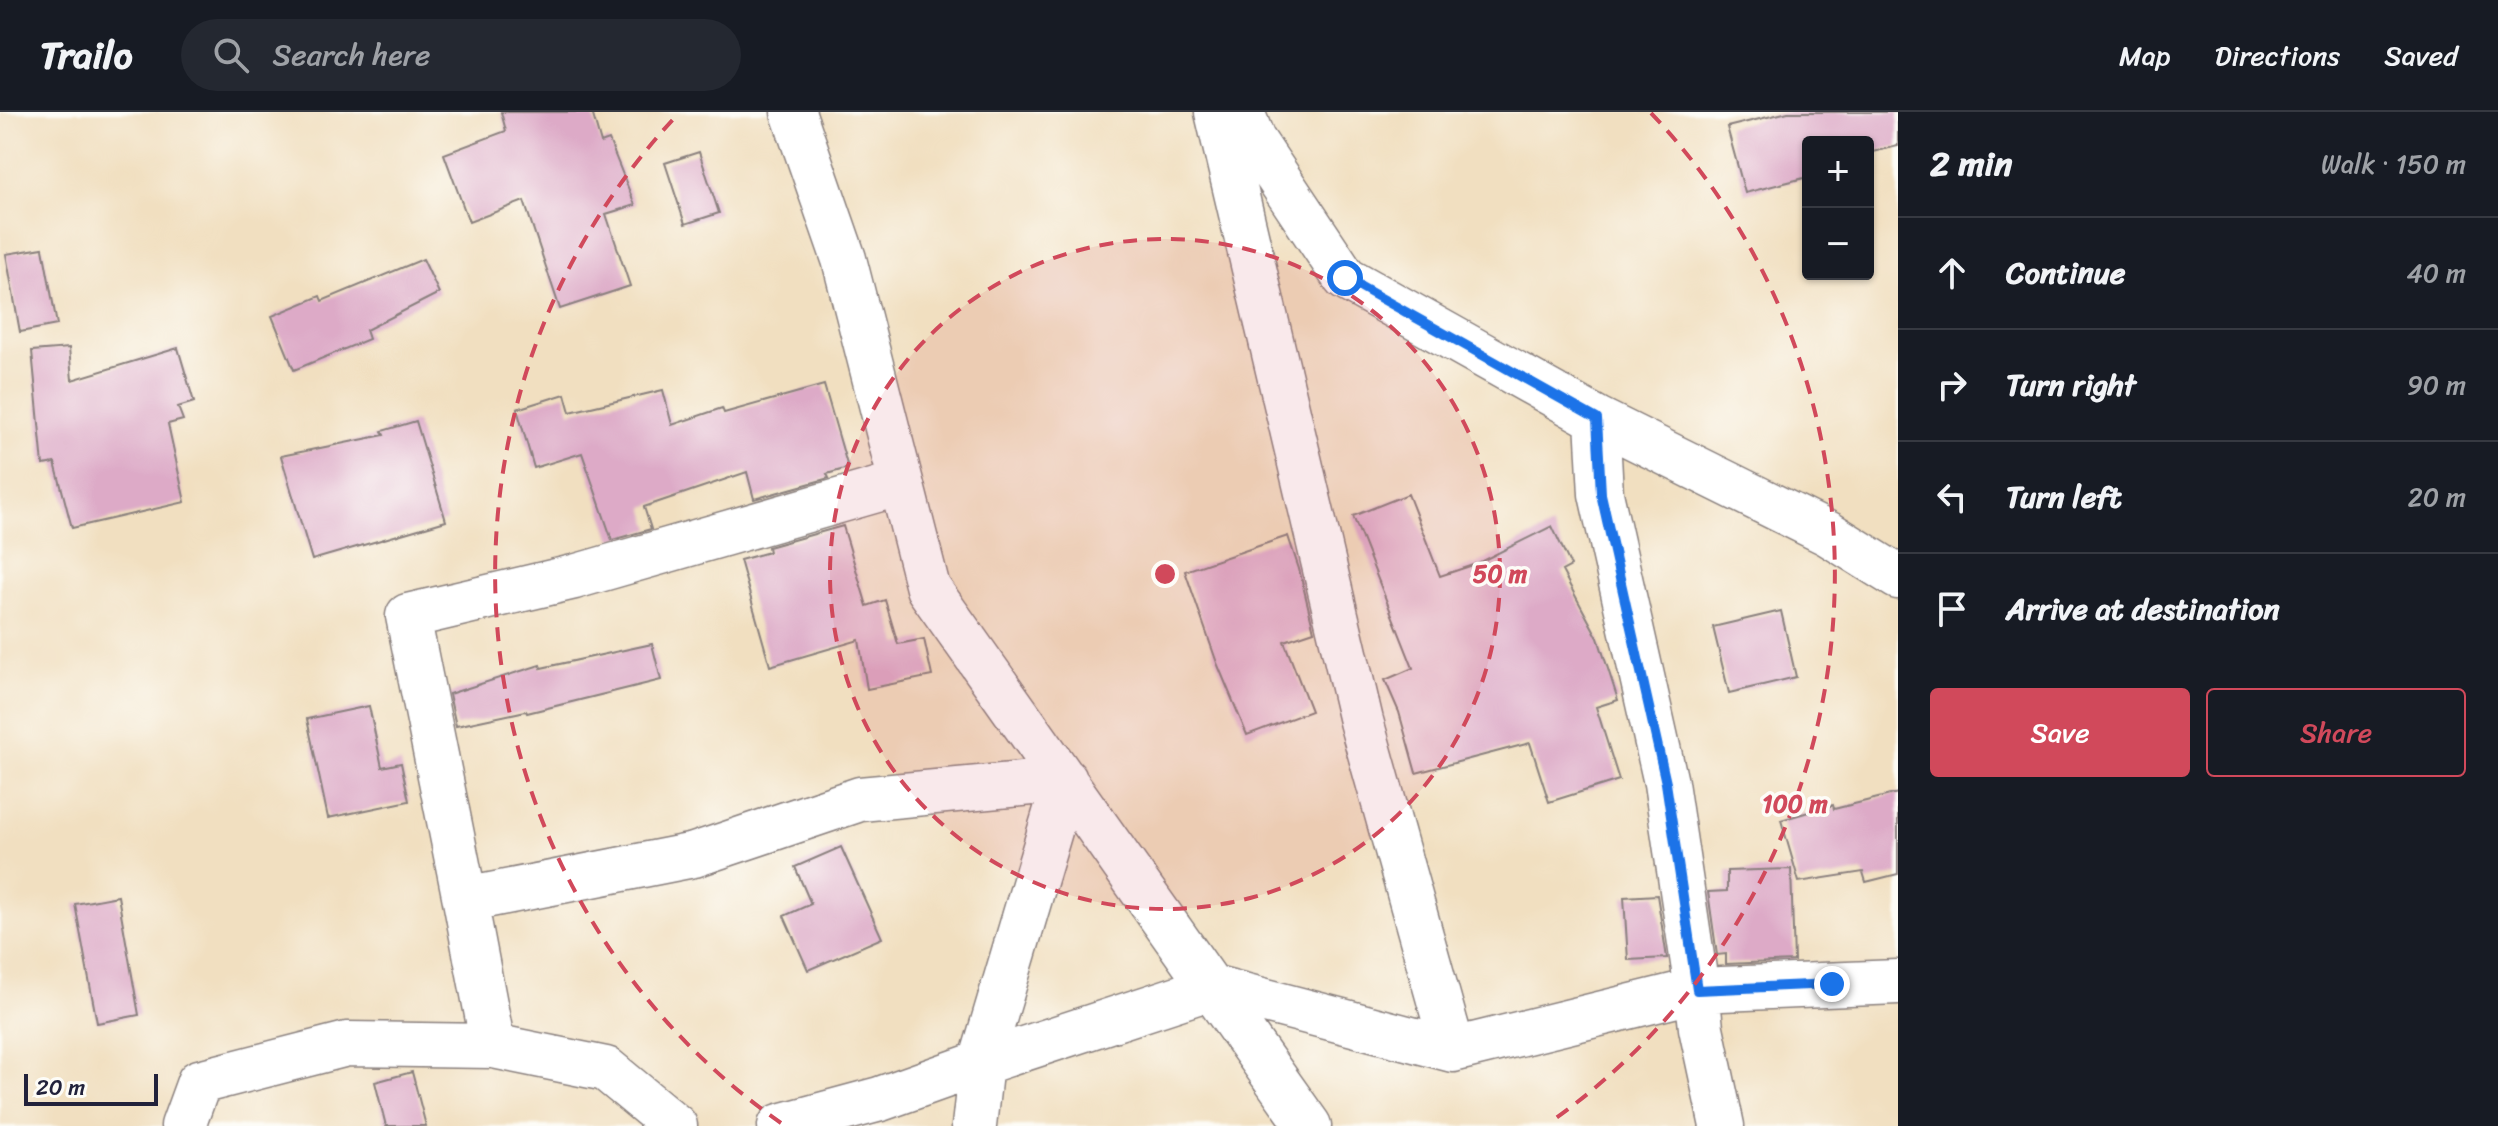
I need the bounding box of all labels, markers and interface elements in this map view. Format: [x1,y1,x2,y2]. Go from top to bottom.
search box [181,19,741,91]
text: Trailo [40,22,133,89]
text: Search here [273,28,431,82]
text: Map [2119,31,2171,80]
text: Directions [2215,31,2340,80]
text: Saved [2384,31,2458,80]
icon: search [209,33,253,77]
text: 2 min [1930,134,2012,194]
map controls [1802,136,1874,280]
button: + [1802,136,1874,208]
text: Walk · 150 m [2321,141,2466,187]
button: − [1802,208,1874,280]
text: Continue [2006,246,2125,300]
text: 40 m [2407,250,2466,296]
icon: ahead [1930,251,1974,295]
route start [1327,260,1363,296]
text: Turn right [2006,358,2136,412]
text: 90 m [2407,362,2466,408]
icon: right [1930,363,1974,407]
text: Turn left [2006,470,2122,524]
text: 20 m [2408,474,2466,520]
icon: left [1930,475,1974,519]
text: 50 m [1473,553,1528,595]
centre of rings [1151,560,1179,588]
text: Arrive at destination [2006,582,2280,636]
icon: arrive [1930,587,1974,631]
button: Save [1930,688,2190,777]
button: Share [2206,688,2466,777]
text: 100 m [1762,783,1828,825]
route end [1814,966,1850,1002]
text: 20 m [36,1068,85,1107]
scale bar [24,1070,158,1106]

